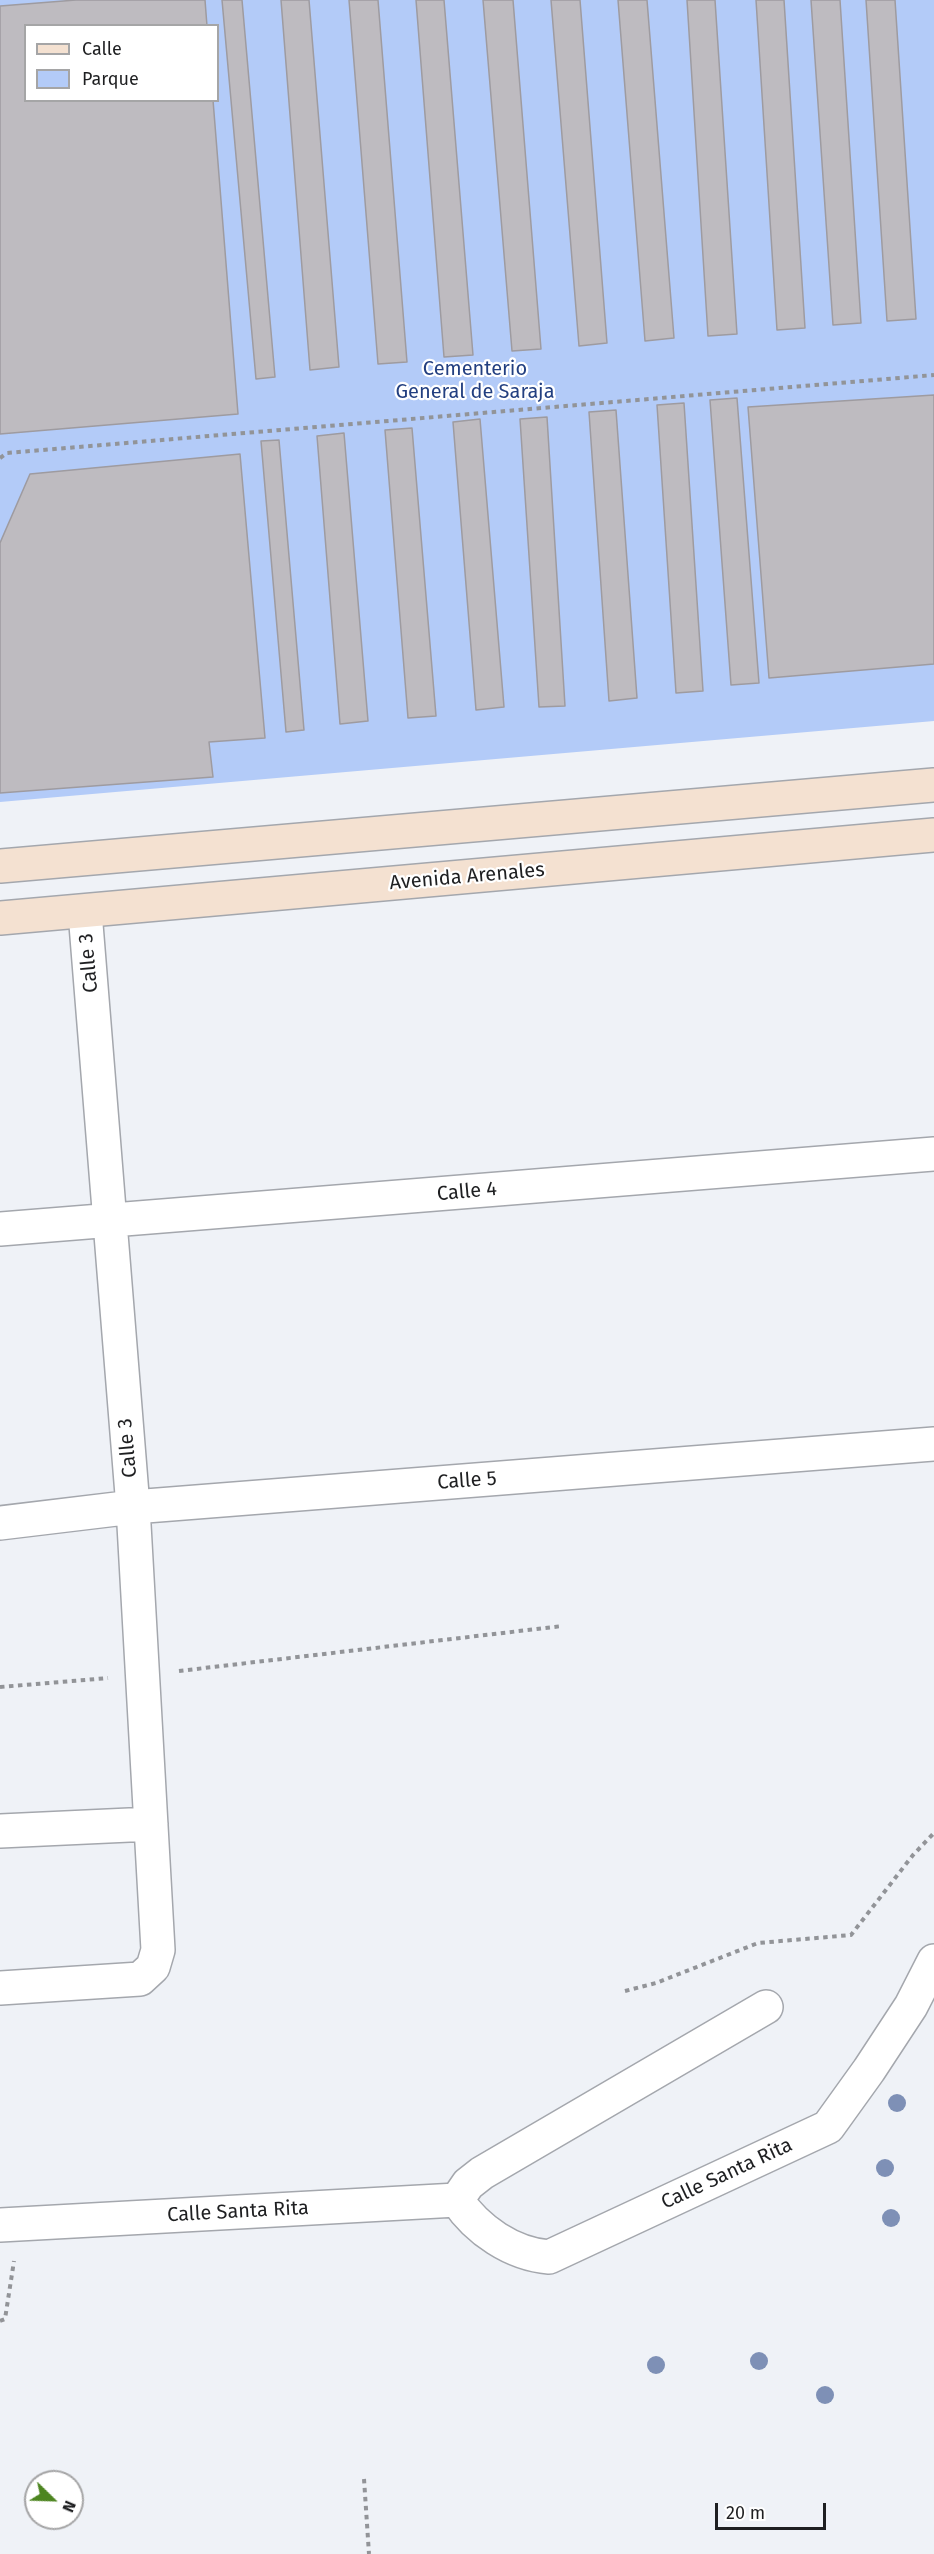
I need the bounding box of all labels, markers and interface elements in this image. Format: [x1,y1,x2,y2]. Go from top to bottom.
legend [24,24,219,102]
text: Calle [82,38,122,60]
text: Parque [82,68,139,90]
park label: Cementerio General de Saraja [395,357,555,404]
street label: Avenida Arenales [389,858,545,896]
street label: Calle 3 [74,932,104,994]
street label: Calle 4 [436,1177,498,1207]
street label: Calle 3 [113,1417,143,1479]
street label: Calle 5 [436,1467,498,1495]
street label: Calle Santa Rita [658,2133,796,2215]
street label: Calle Santa Rita [166,2196,310,2228]
north arrow [24,2470,84,2530]
scale bar [718,2491,829,2529]
text: N [58,2498,80,2515]
text: 20 m [726,2502,765,2524]

